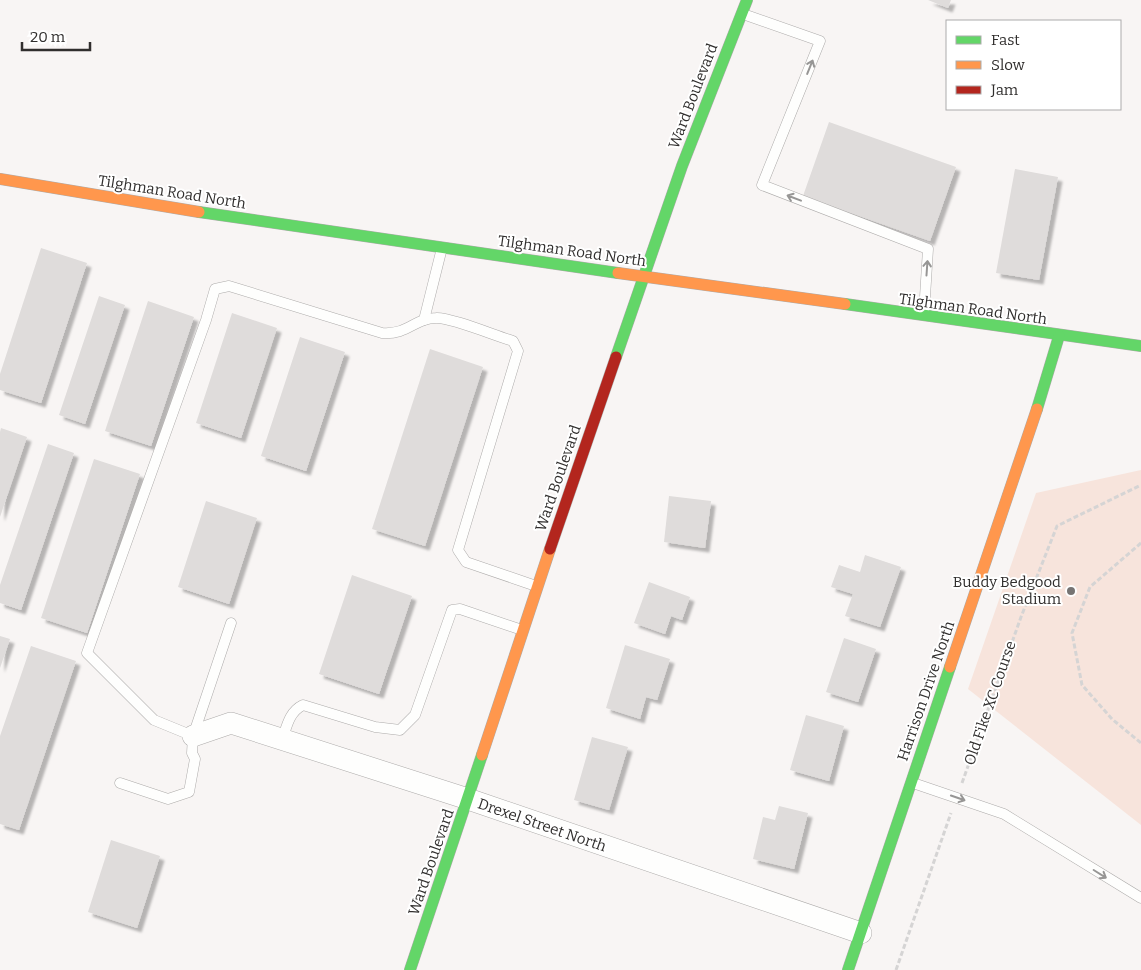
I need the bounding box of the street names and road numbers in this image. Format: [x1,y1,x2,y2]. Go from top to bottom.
street label: Ward Boulevard [665,41,721,151]
street label: Tilghman Road North [97,171,248,213]
street label: Tilghman Road North [497,232,648,270]
street label: Tilghman Road North [898,290,1049,328]
street label: Ward Boulevard [531,422,585,533]
street label: Harrison Drive North [894,618,959,763]
street label: Old Fike XC Course [960,638,1020,768]
street label: Drexel Street North [475,795,609,856]
street label: Ward Boulevard [404,806,458,917]

